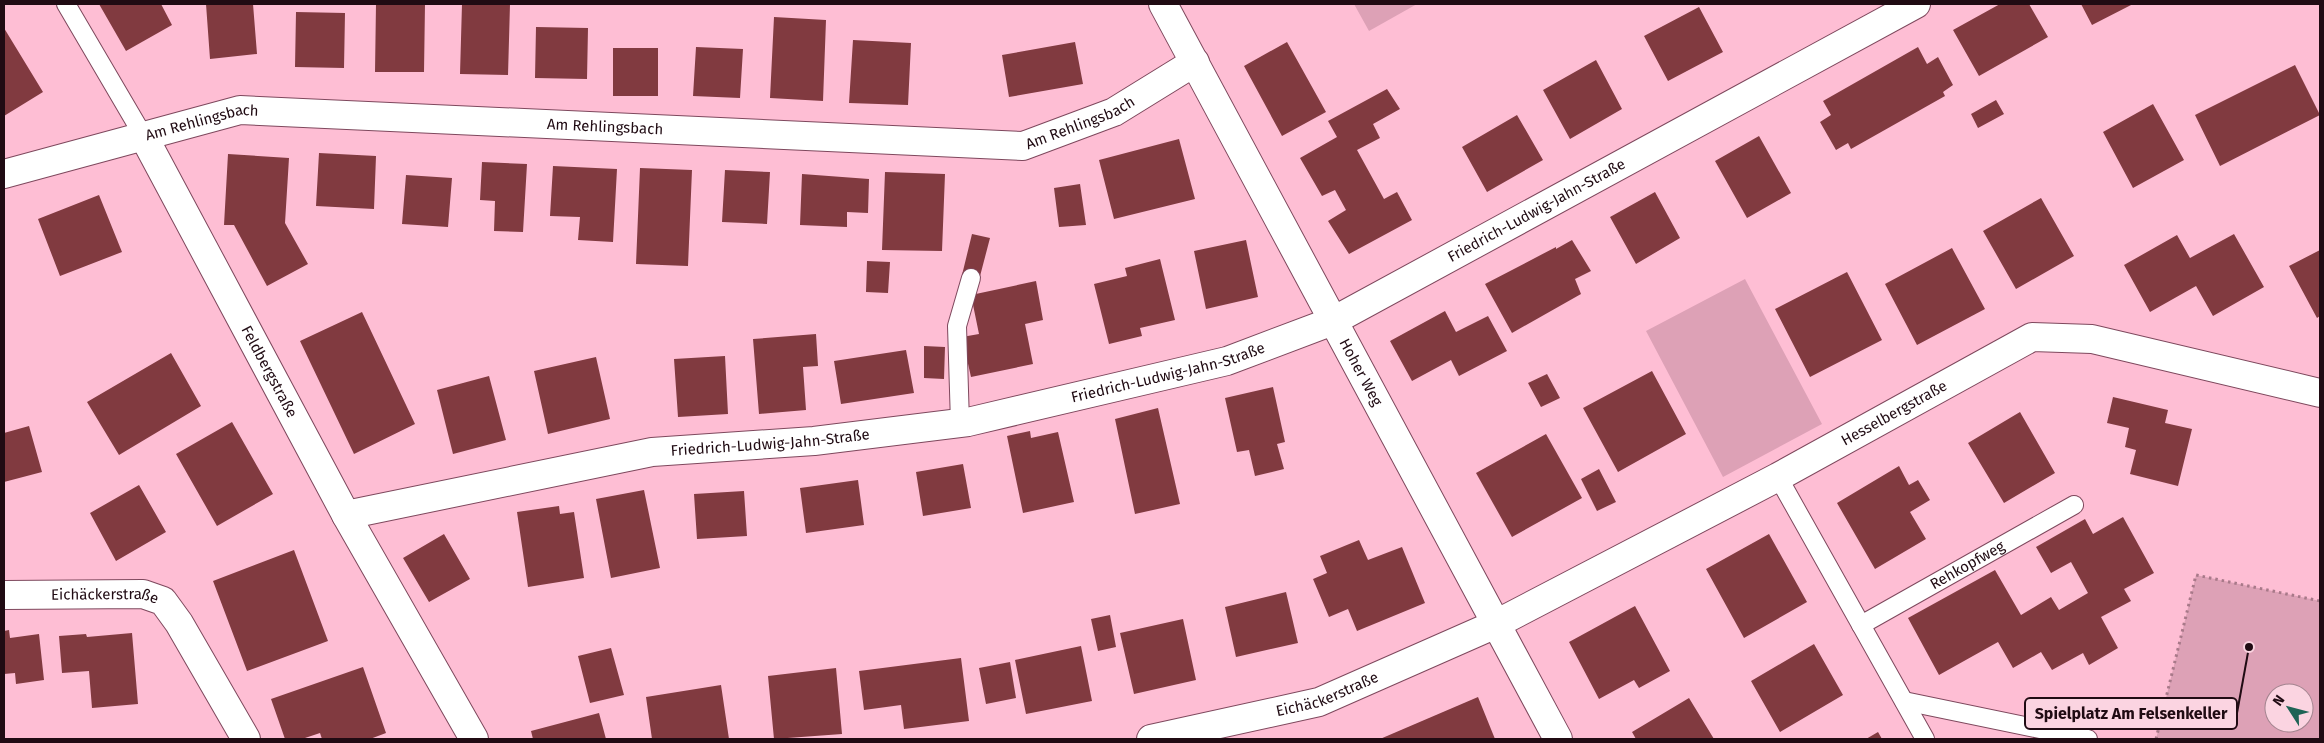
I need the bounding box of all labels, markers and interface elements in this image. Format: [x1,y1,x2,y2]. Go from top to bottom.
street label: Am Rehlingsbach [1023,92,1138,153]
street label: Am Rehlingsbach [143,101,259,144]
street label: Am Rehlingsbach [547,115,664,138]
street label: Friedrich-Ludwig-Jahn-Straße [1445,155,1628,266]
street label: Feldbergstraße [237,323,301,421]
street label: Hoher Weg [1335,335,1386,409]
street label: Friedrich-Ludwig-Jahn-Straße [1069,339,1267,406]
street label: Hesselbergstraße [1838,377,1950,449]
street label: Friedrich-Ludwig-Jahn-Straße [670,425,871,460]
street label: Rehkopfweg [1927,537,2008,593]
street label: Eichäckerstraße [51,585,161,608]
street label: Eichäckerstraße [1274,668,1381,720]
north arrow [2264,683,2314,733]
text: N [2269,692,2288,709]
callout: Spielplatz Am Felsenkeller [2025,698,2237,729]
text: Spielplatz Am Felsenkeller [2035,704,2228,723]

